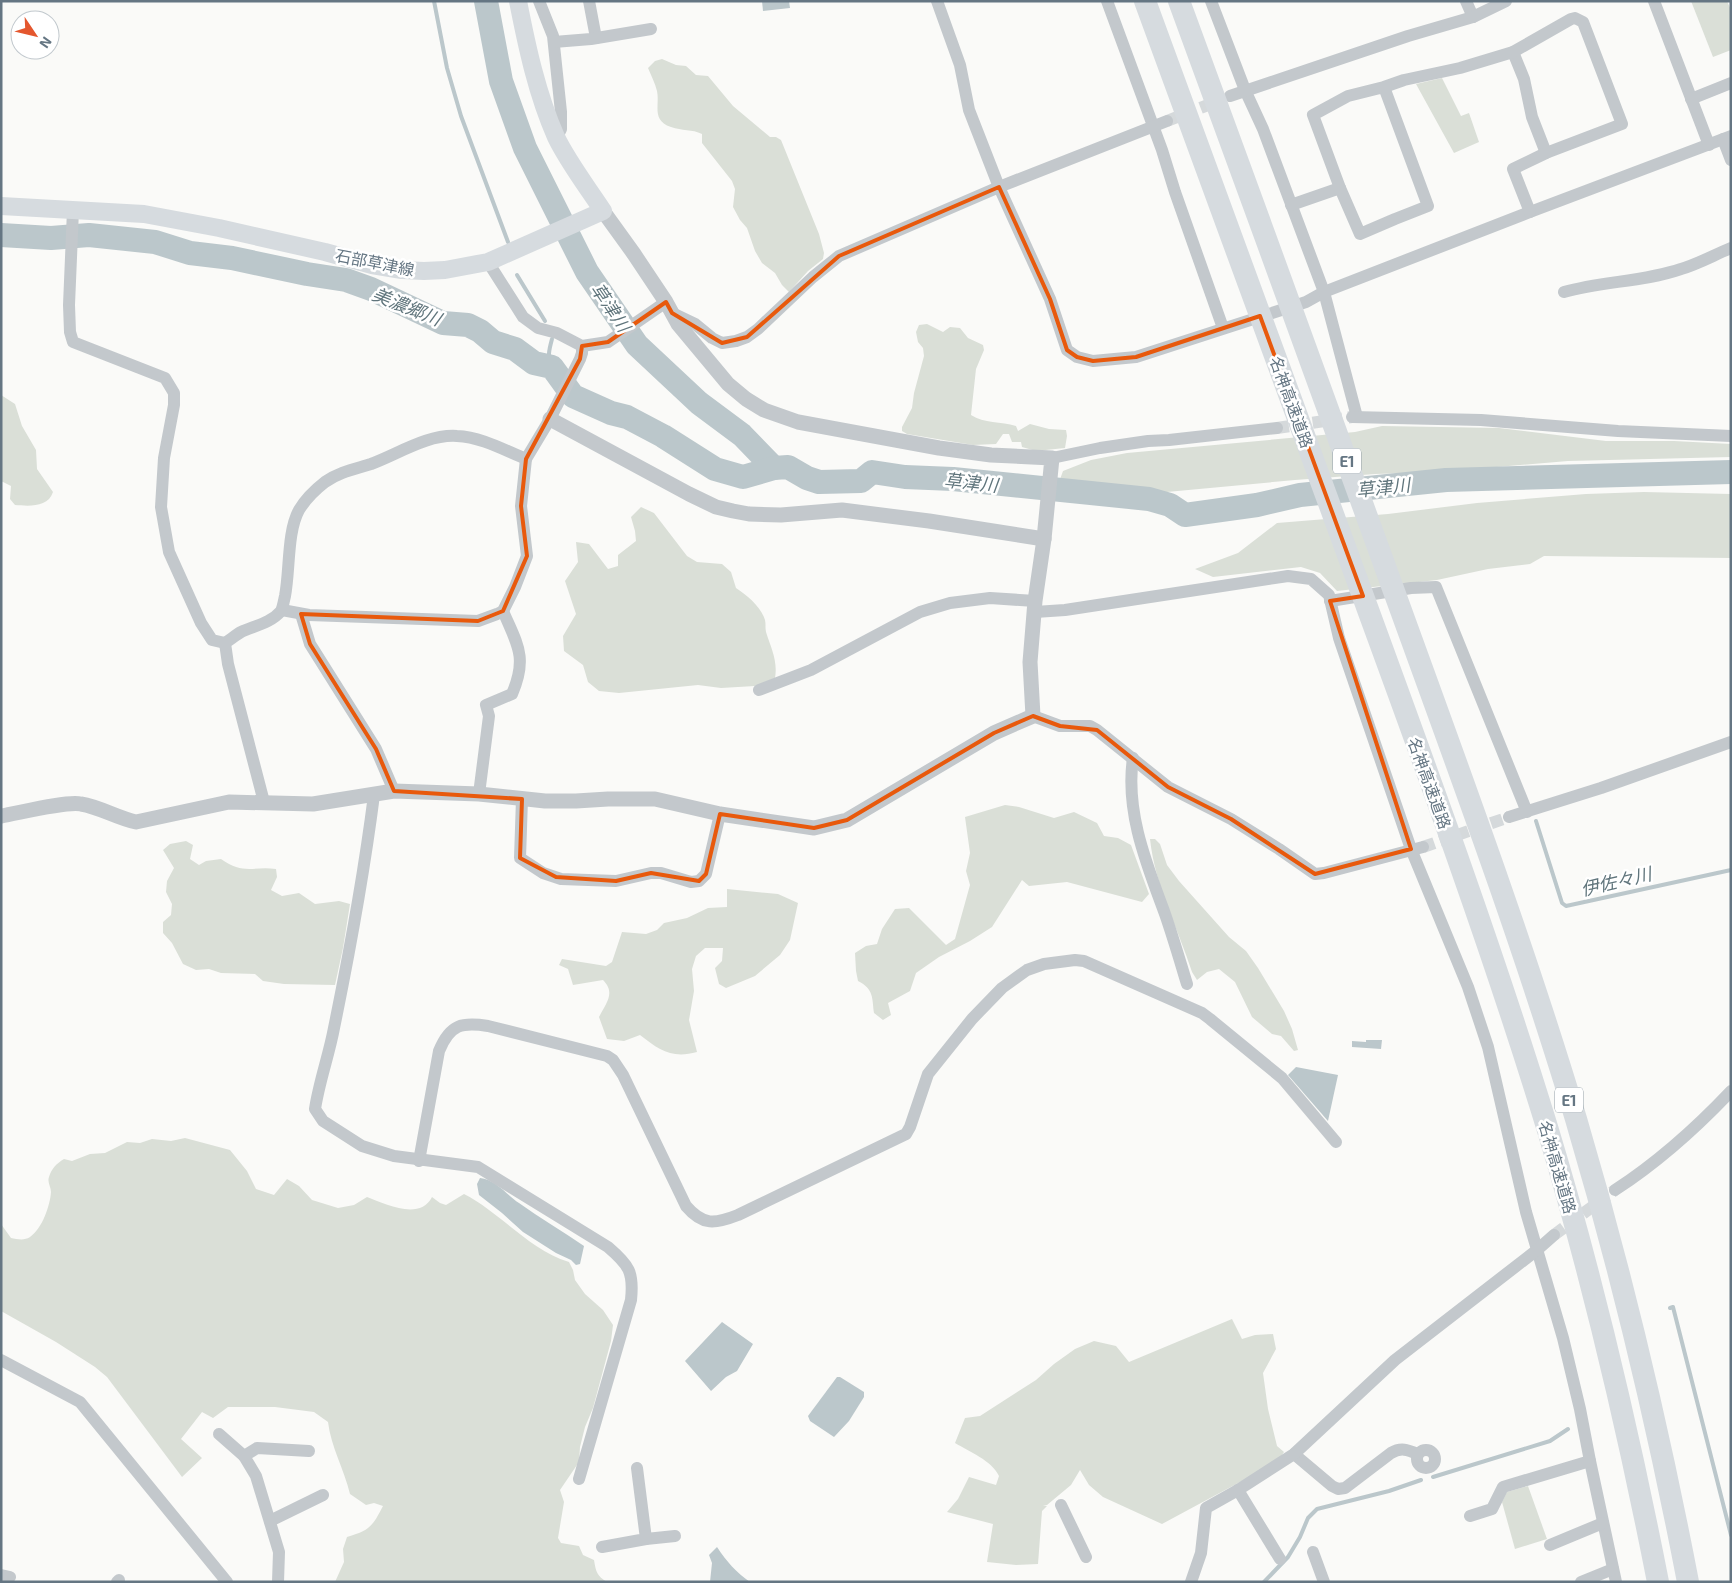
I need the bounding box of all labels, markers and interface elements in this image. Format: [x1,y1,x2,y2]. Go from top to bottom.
north arrow [10,10,60,60]
text: N [36,34,56,52]
street label: 石部草津線 [334,245,416,279]
water label: 草津川 [587,278,636,337]
water label: 美濃郷川 [370,282,446,330]
street label: 名神高速道路 [1267,354,1317,450]
road number: E1 [1333,448,1361,474]
water label: 草津川 [943,468,1001,496]
water label: 草津川 [1355,473,1413,501]
street label: 名神高速道路 [1405,735,1455,831]
water label: 伊佐々川 [1578,862,1656,900]
road number: E1 [1555,1088,1583,1112]
street label: 名神高速道路 [1536,1118,1580,1216]

